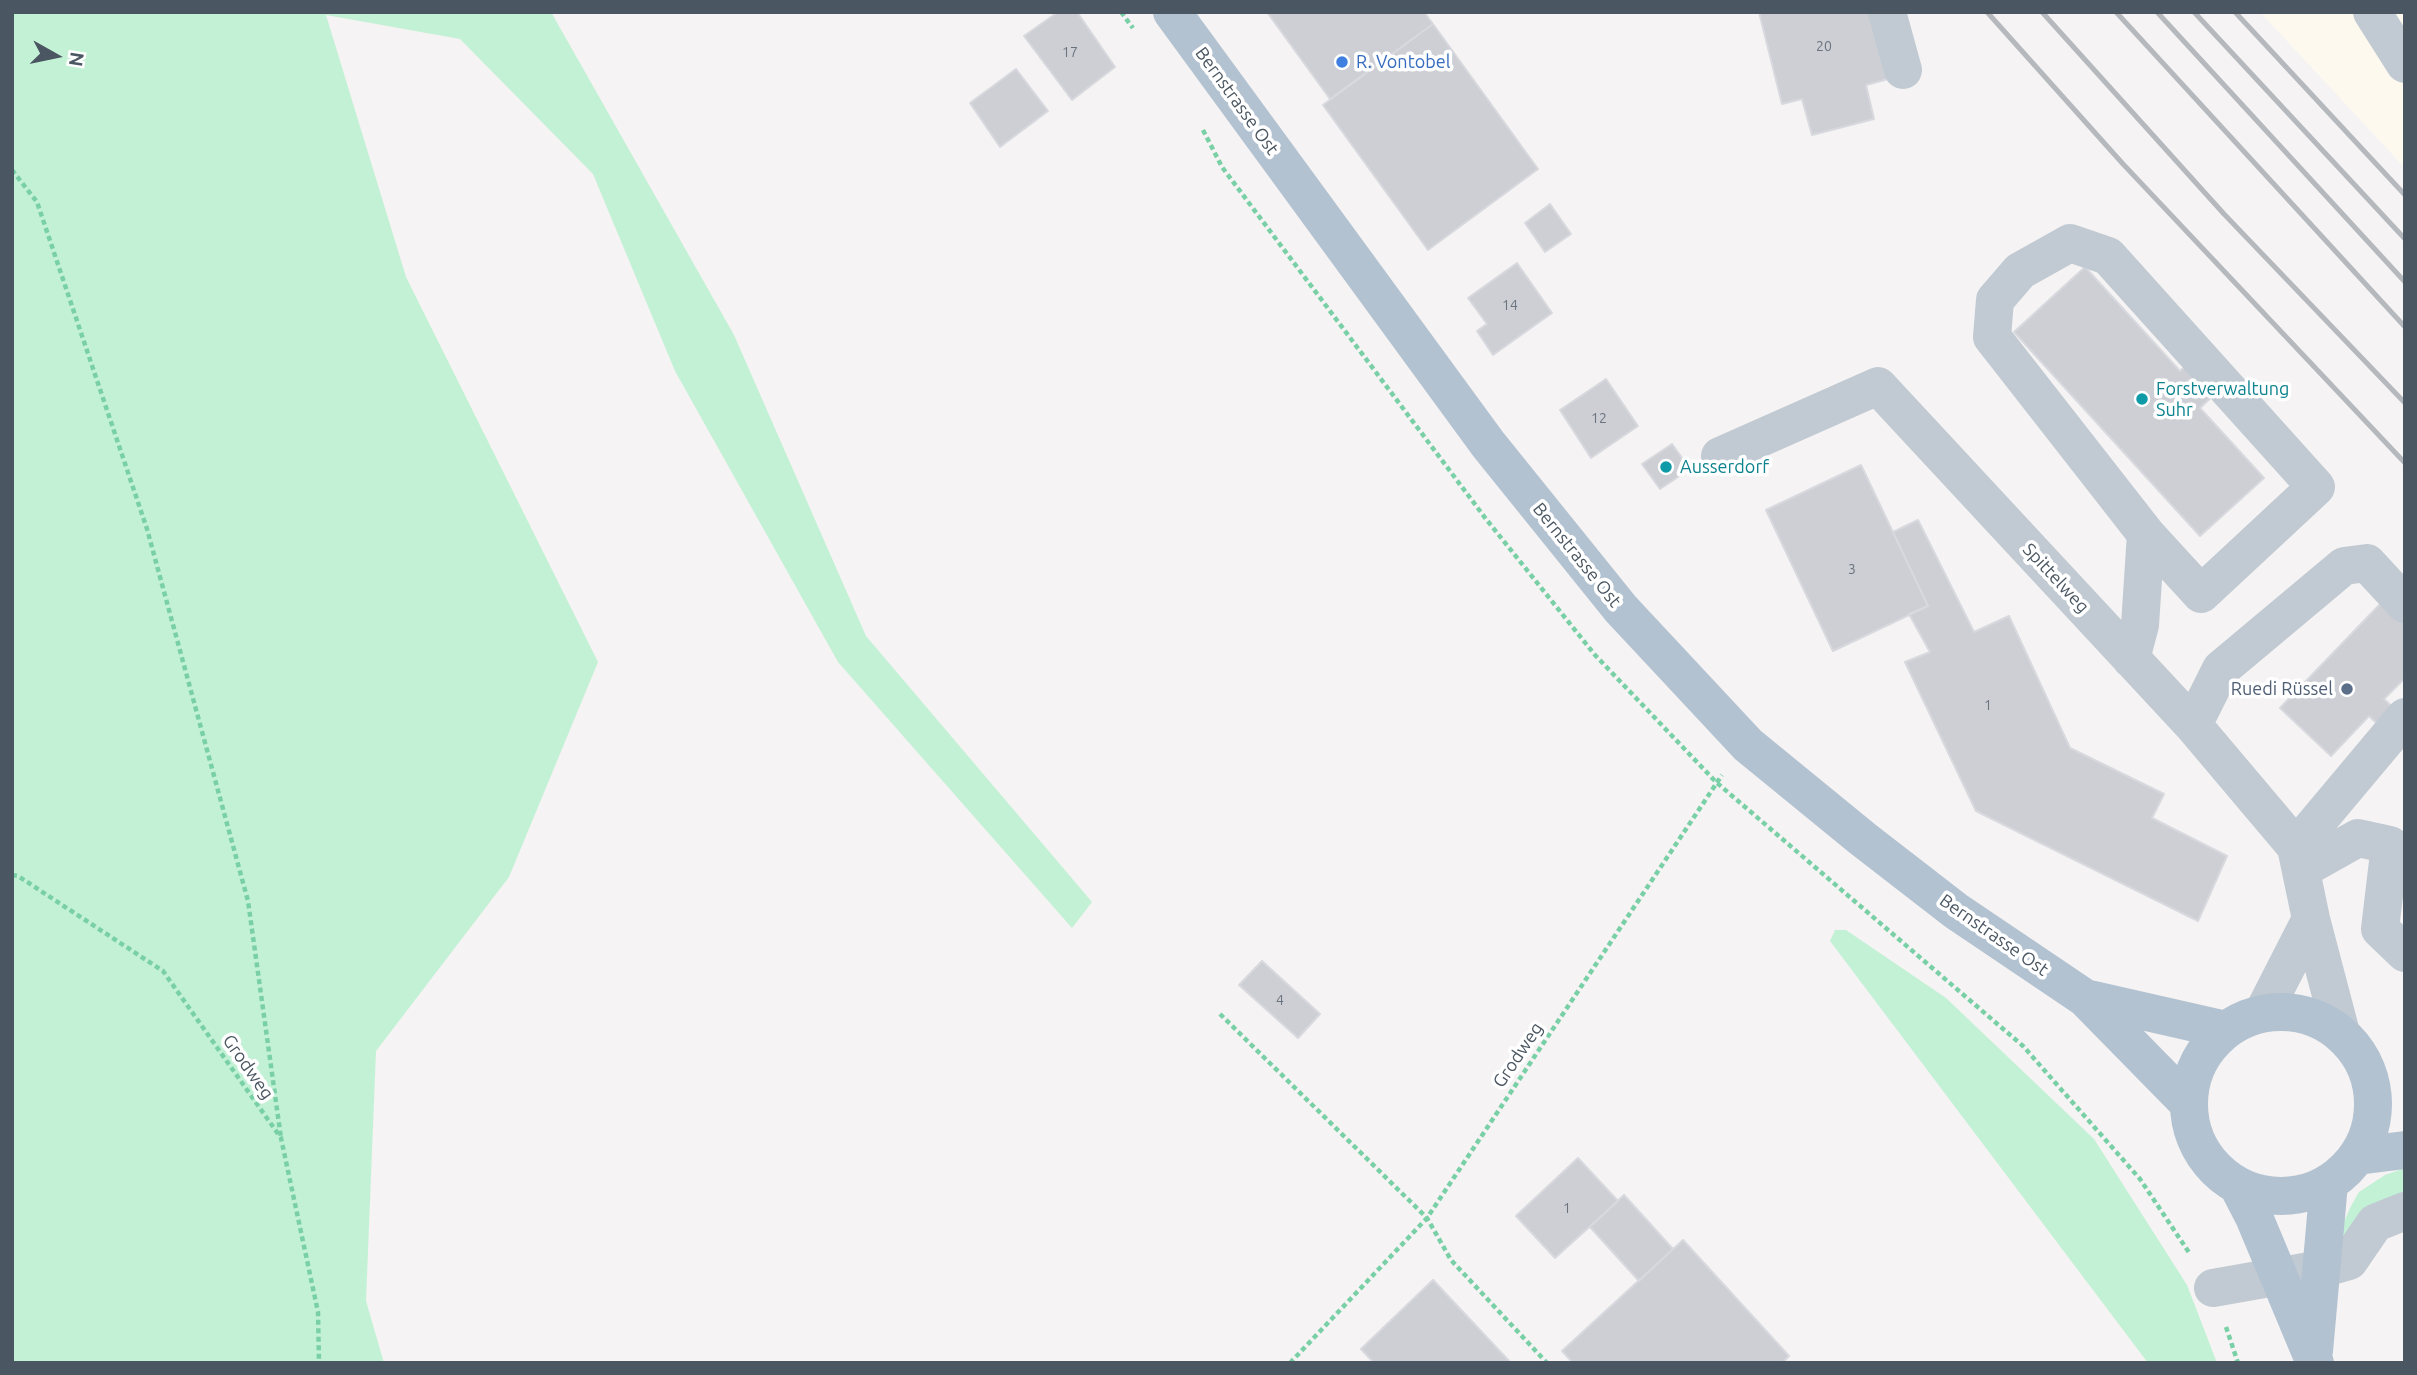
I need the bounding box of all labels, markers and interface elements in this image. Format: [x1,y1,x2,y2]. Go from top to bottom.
north arrow [21,21,91,91]
house number: 20 [1816,38,1832,54]
street label: Bernstrasse Ost [1191,43,1283,159]
house number: 17 [1062,44,1078,60]
text: N [65,51,89,68]
place label: R. Vontobel [1356,51,1450,73]
marker: R. Vontobel [1334,54,1350,70]
house number: 14 [1502,297,1518,313]
place label: Forstverwaltung Suhr [2156,378,2289,420]
marker: Forstverwaltung Suhr [2134,391,2150,407]
house number: 12 [1591,410,1607,426]
place label: Ausserdorf [1680,456,1769,478]
marker: Ausserdorf [1658,459,1674,475]
street label: Bernstrasse Ost [1528,498,1626,612]
street label: Spittelweg [2018,539,2094,617]
house number: 3 [1848,561,1856,577]
place label: Ruedi Rüssel [2231,678,2333,700]
marker: Ruedi Rüssel [2339,681,2355,697]
house number: 1 [1984,697,1992,713]
street label: Bernstrasse Ost [1935,889,2053,981]
house number: 4 [1276,992,1284,1008]
street label: Grodweg [1488,1018,1548,1092]
street label: Grodweg [218,1030,278,1104]
house number: 1 [1563,1200,1571,1216]

